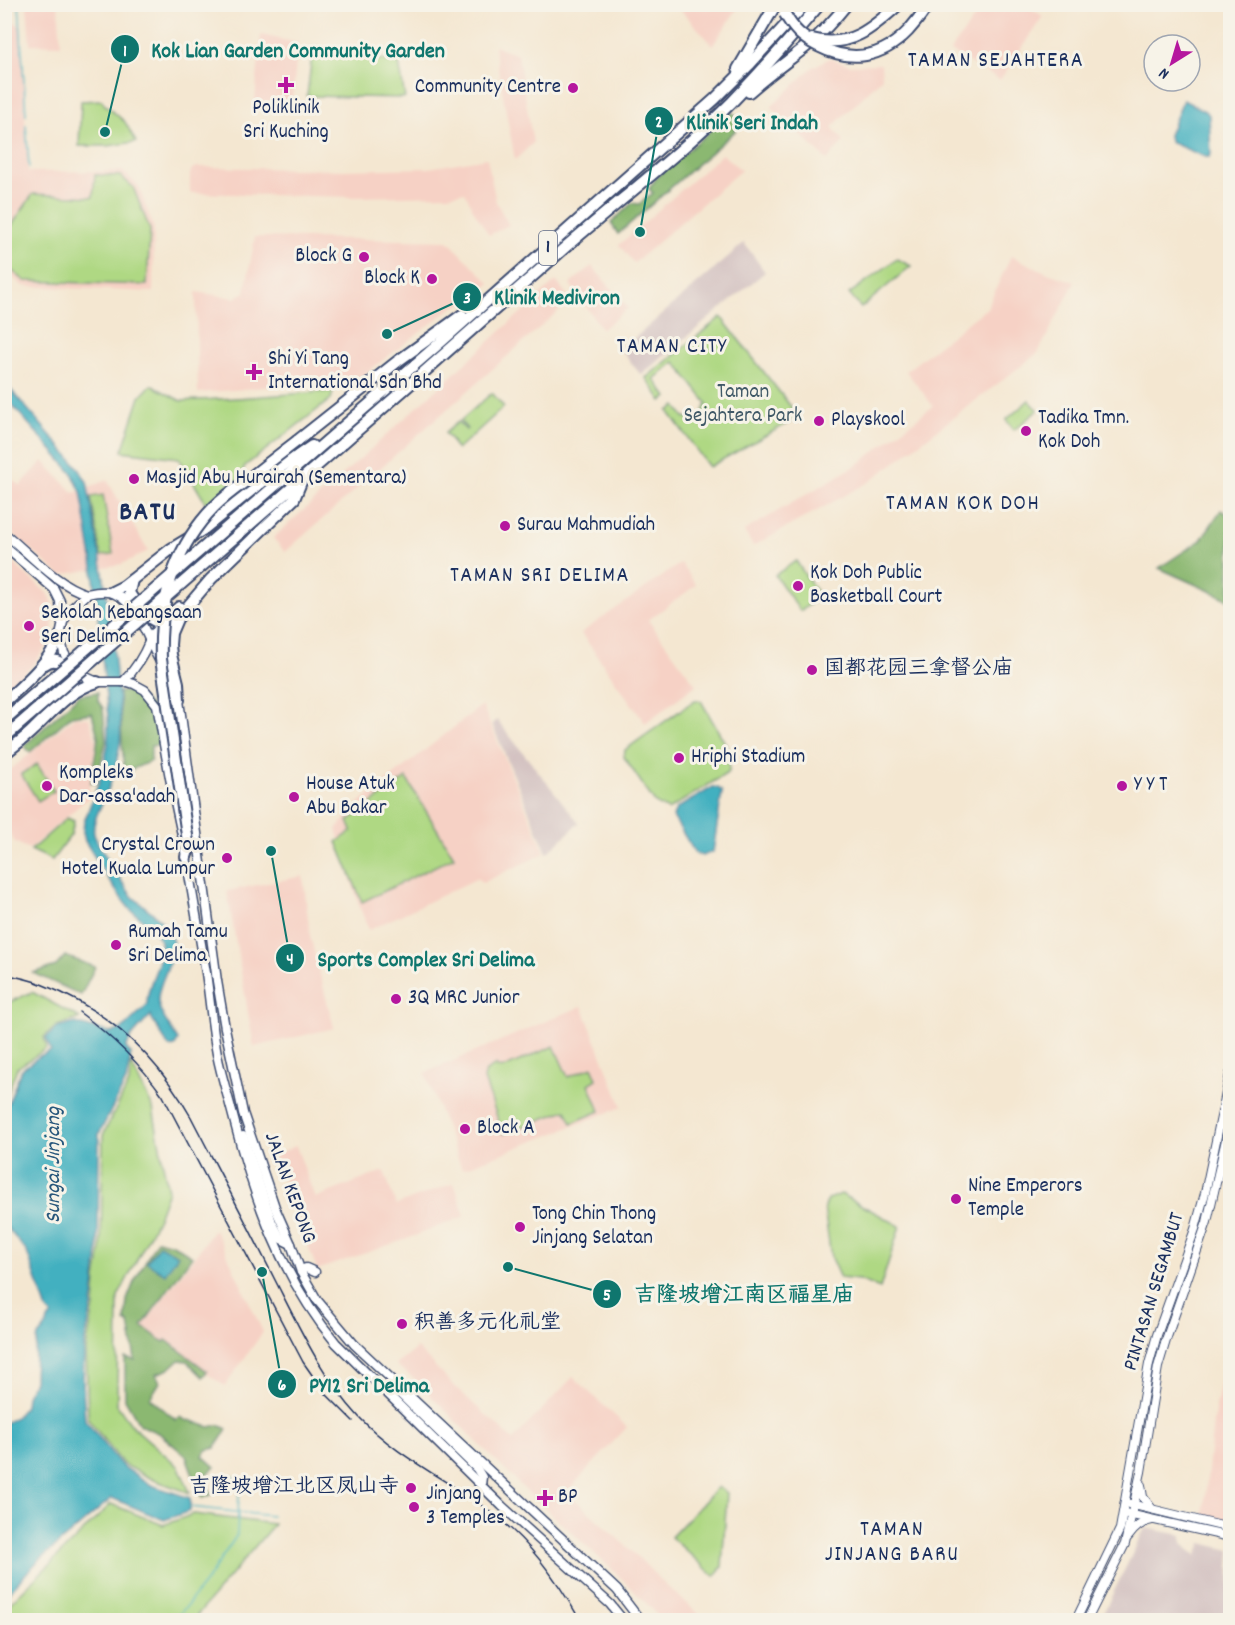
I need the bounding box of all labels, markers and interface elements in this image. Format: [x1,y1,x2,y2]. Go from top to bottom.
callout: Kok Lian Garden Community Garden [110,29,457,69]
north arrow [1142,33,1202,93]
text: Kok Lian Garden Community Garden [151,37,445,68]
text: 1 [123,40,127,65]
district label: TAMAN SEJAHTERA [908,46,1084,77]
text: N [1154,61,1175,85]
place label: Community Centre [415,73,561,103]
marker: Poliklinik Sri Kuching [277,76,295,94]
marker: Community Centre [566,81,580,95]
place label: Poliklinik Sri Kuching [243,94,329,148]
callout: Klinik Seri Indah [644,101,830,141]
text: Klinik Seri Indah [686,109,818,140]
text: 2 [655,111,663,136]
road number: 1 [539,231,557,265]
place label: Block G [295,242,352,272]
marker: Block G [357,250,371,264]
place label: Block K [364,264,420,294]
marker: Block K [425,272,439,286]
callout: Klinik Mediviron [452,277,632,317]
text: Klinik Mediviron [494,284,620,315]
text: 3 [463,287,471,312]
district label: TAMAN CITY [616,332,728,363]
place label: Shi Yi Tang International Sdn Bhd [268,345,442,399]
marker: Shi Yi Tang International Sdn Bhd [245,363,263,381]
park label: Taman Sejahtera Park [684,378,802,432]
place label: Tadika Tmn. Kok Doh [1038,404,1129,458]
place label: Playskool [831,406,905,436]
marker: Playskool [812,414,826,428]
marker: Tadika Tmn. Kok Doh [1019,424,1033,438]
place label: Masjid Abu Hurairah (Sementara) [146,464,406,494]
marker: Masjid Abu Hurairah (Sementara) [127,472,141,486]
district label: TAMAN KOK DOH [886,489,1040,520]
district label: BATU [119,494,177,533]
place label: Surau Mahmudiah [517,511,655,541]
marker: Surau Mahmudiah [498,519,512,533]
place label: Kok Doh Public Basketball Court [810,559,943,613]
district label: TAMAN SRI DELIMA [450,561,630,592]
marker: Kok Doh Public Basketball Court [791,579,805,593]
place label: Sekolah Kebangsaan Seri Delima [41,599,202,653]
marker: Sekolah Kebangsaan Seri Delima [22,619,36,633]
place label: 国都花园三拿督公庙 [824,655,1013,685]
marker: 国都花园三拿督公庙 [805,663,819,677]
place label: Hriphi Stadium [691,743,805,773]
marker: Hriphi Stadium [672,751,686,765]
place label: Kompleks Dar-assa'adah [59,759,175,813]
place label: House Atuk Abu Bakar [306,770,395,824]
place label: Y Y T [1134,771,1168,801]
marker: Kompleks Dar-assa'adah [40,779,54,793]
marker: Y Y T [1115,779,1129,793]
marker: House Atuk Abu Bakar [287,790,301,804]
place label: Crystal Crown Hotel Kuala Lumpur [61,831,215,885]
marker: Crystal Crown Hotel Kuala Lumpur [220,851,234,865]
place label: Rumah Tamu Sri Delima [128,918,228,972]
marker: Rumah Tamu Sri Delima [109,938,123,952]
callout: Sports Complex Sri Delima [275,938,546,978]
text: Sports Complex Sri Delima [318,946,535,977]
text: 4 [286,948,294,973]
place label: 3Q MRC Junior [408,984,520,1014]
marker: 3Q MRC Junior [389,992,403,1006]
water label: Sungai Jinjang [39,1105,70,1223]
place label: Block A [477,1114,535,1144]
marker: Block A [458,1122,472,1136]
street label: JALAN KEPONG [255,1128,323,1248]
place label: Nine Emperors Temple [968,1172,1083,1226]
marker: Nine Emperors Temple [949,1192,963,1206]
place label: Tong Chin Thong Jinjang Selatan [532,1200,656,1254]
street label: PINTASAN SEGAMBUT [1117,1209,1193,1375]
marker: Tong Chin Thong Jinjang Selatan [513,1220,527,1234]
callout: 吉隆坡增江南区福星庙 [592,1274,866,1314]
text: 吉隆坡增江南区福星庙 [634,1281,854,1312]
text: 5 [603,1284,611,1309]
place label: 积善多元化礼堂 [414,1309,561,1339]
marker: 积善多元化礼堂 [395,1317,409,1331]
callout: PY12 Sri Delima [267,1364,441,1404]
text: PY12 Sri Delima [309,1372,430,1403]
text: 6 [278,1374,287,1399]
place label: 吉隆坡增江北区凤山寺 [189,1473,399,1503]
place label: Jinjang 3 Temples [426,1480,505,1534]
marker: 吉隆坡增江北区凤山寺 [404,1481,418,1495]
place label: BP [558,1483,578,1513]
marker: BP [536,1489,554,1507]
marker: Jinjang 3 Temples [407,1500,421,1514]
district label: TAMAN JINJANG BARU [825,1515,959,1571]

